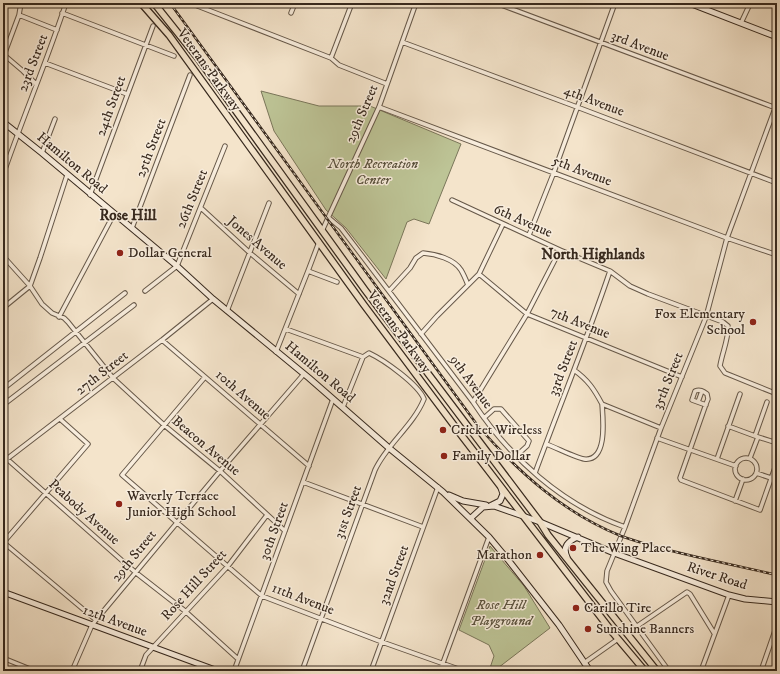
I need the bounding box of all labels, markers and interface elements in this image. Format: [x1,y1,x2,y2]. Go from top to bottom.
street label: Veterans Parkway [172,24,245,115]
street label: 3rd Avenue [608,27,672,65]
street label: 23rd Street [14,31,52,94]
street label: 24th Street [92,73,130,139]
street label: 4th Avenue [561,81,627,121]
street label: 29th Street [342,82,383,146]
street label: 25th Street [132,115,171,180]
street label: Hamilton Road [33,128,111,198]
street label: 5th Avenue [550,151,614,191]
park label: North Recreation Center [327,155,418,189]
street label: 26th Street [172,166,212,231]
street label: 6th Avenue [491,200,555,242]
district label: Rose Hill [99,206,157,225]
street label: Jones Avenue [222,211,291,274]
place label: Dollar General [128,244,213,262]
district label: North Highlands [541,245,645,264]
marker: Dollar General [115,248,125,258]
street label: Veterans Parkway [362,286,435,377]
street label: 7th Avenue [548,303,613,343]
place label: Fox Elementary School [655,305,746,339]
marker: Fox Elementary School [748,317,758,327]
street label: Hamilton Road [281,337,359,407]
street label: 33rd Street [544,337,582,399]
street label: 27th Street [72,347,132,399]
street label: 35th Street [648,349,688,412]
street label: 9th Avenue [445,351,497,413]
street label: 10th Avenue [212,366,275,424]
street label: Beacon Avenue [168,412,244,480]
place label: Cricket Wireless [451,421,542,439]
marker: Cricket Wireless [438,425,448,435]
place label: Family Dollar [452,447,531,465]
marker: Family Dollar [439,451,449,461]
street label: Peabody Avenue [45,475,124,549]
street label: 31st Street [330,482,366,541]
place label: Waverly Terrace Junior High School [125,487,237,521]
marker: Waverly Terrace Junior High School [114,499,124,509]
street label: 30th Street [255,499,293,563]
street label: 29th Street [108,526,161,586]
place label: The Wing Place [581,539,671,557]
street label: 32nd Street [375,542,413,607]
marker: The Wing Place [568,543,578,553]
street label: Rose Hill Street [157,545,231,624]
place label: Marathon [476,546,533,564]
marker: Marathon [535,550,545,560]
street label: River Road [685,558,749,594]
street label: 11th Avenue [269,579,337,619]
park label: Rose Hill Playground [470,596,534,630]
place label: Carillo Tire [584,599,652,617]
street label: 12th Avenue [80,601,150,641]
marker: Carillo Tire [571,603,581,613]
place label: Sunshine Banners [596,620,695,638]
marker: Sunshine Banners [583,624,593,634]

